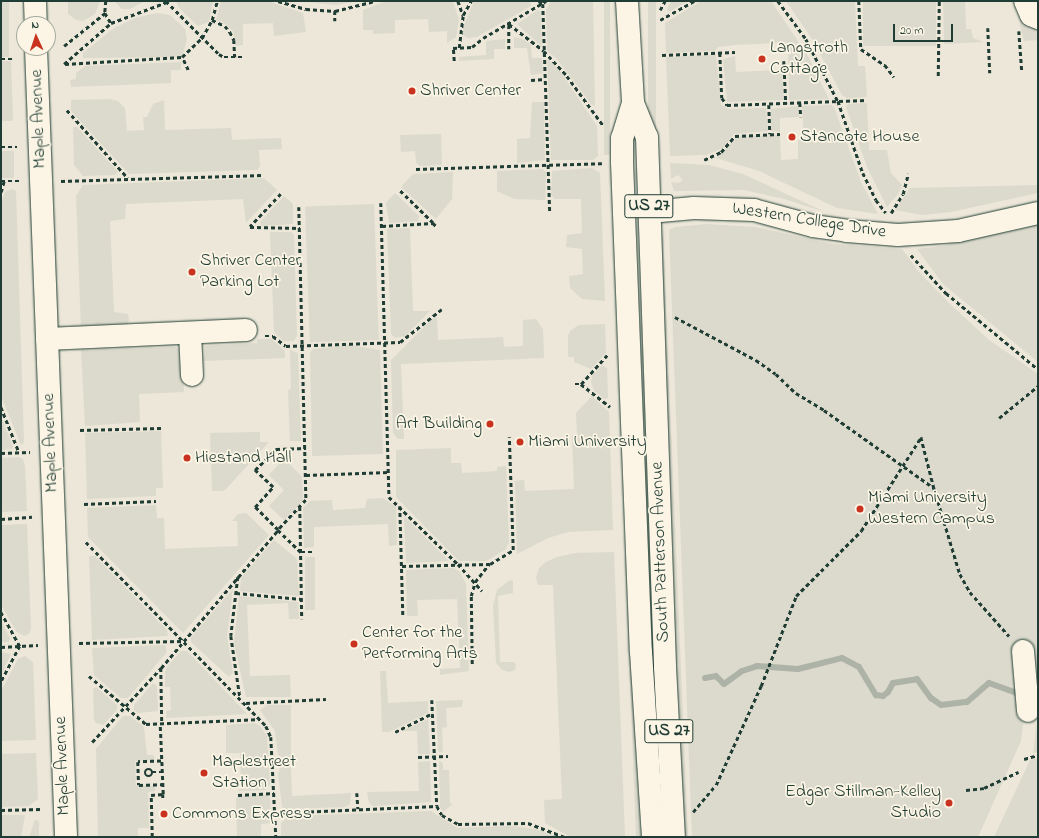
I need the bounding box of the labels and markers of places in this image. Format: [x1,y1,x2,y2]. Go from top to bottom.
place label: Langstroth Cottage [770,38,848,80]
marker: Langstroth Cottage [757,54,767,64]
place label: Shriver Center [420,80,521,102]
marker: Shriver Center [407,86,417,96]
place label: Stancote House [800,126,919,148]
marker: Stancote House [787,132,797,142]
place label: Shriver Center Parking Lot [200,251,301,294]
marker: Shriver Center Parking Lot [187,267,197,277]
place label: Art Building [396,413,482,435]
marker: Art Building [485,419,495,429]
place label: Miami University [528,431,647,453]
marker: Miami University [515,437,525,447]
place label: Hiestand Hall [195,447,291,469]
marker: Hiestand Hall [182,453,192,463]
place label: Miami University Western Campus [868,488,995,530]
marker: Miami University Western Campus [855,504,865,514]
place label: Center for the Performing Arts [362,623,478,666]
marker: Center for the Performing Arts [349,639,359,649]
place label: Maplestreet Station [212,752,296,794]
marker: Maplestreet Station [199,768,209,778]
place label: Edgar Stillman-Kelley Studio [785,782,941,824]
marker: Edgar Stillman-Kelley Studio [944,798,954,808]
place label: Commons Express [172,803,312,825]
marker: Commons Express [159,809,169,819]

